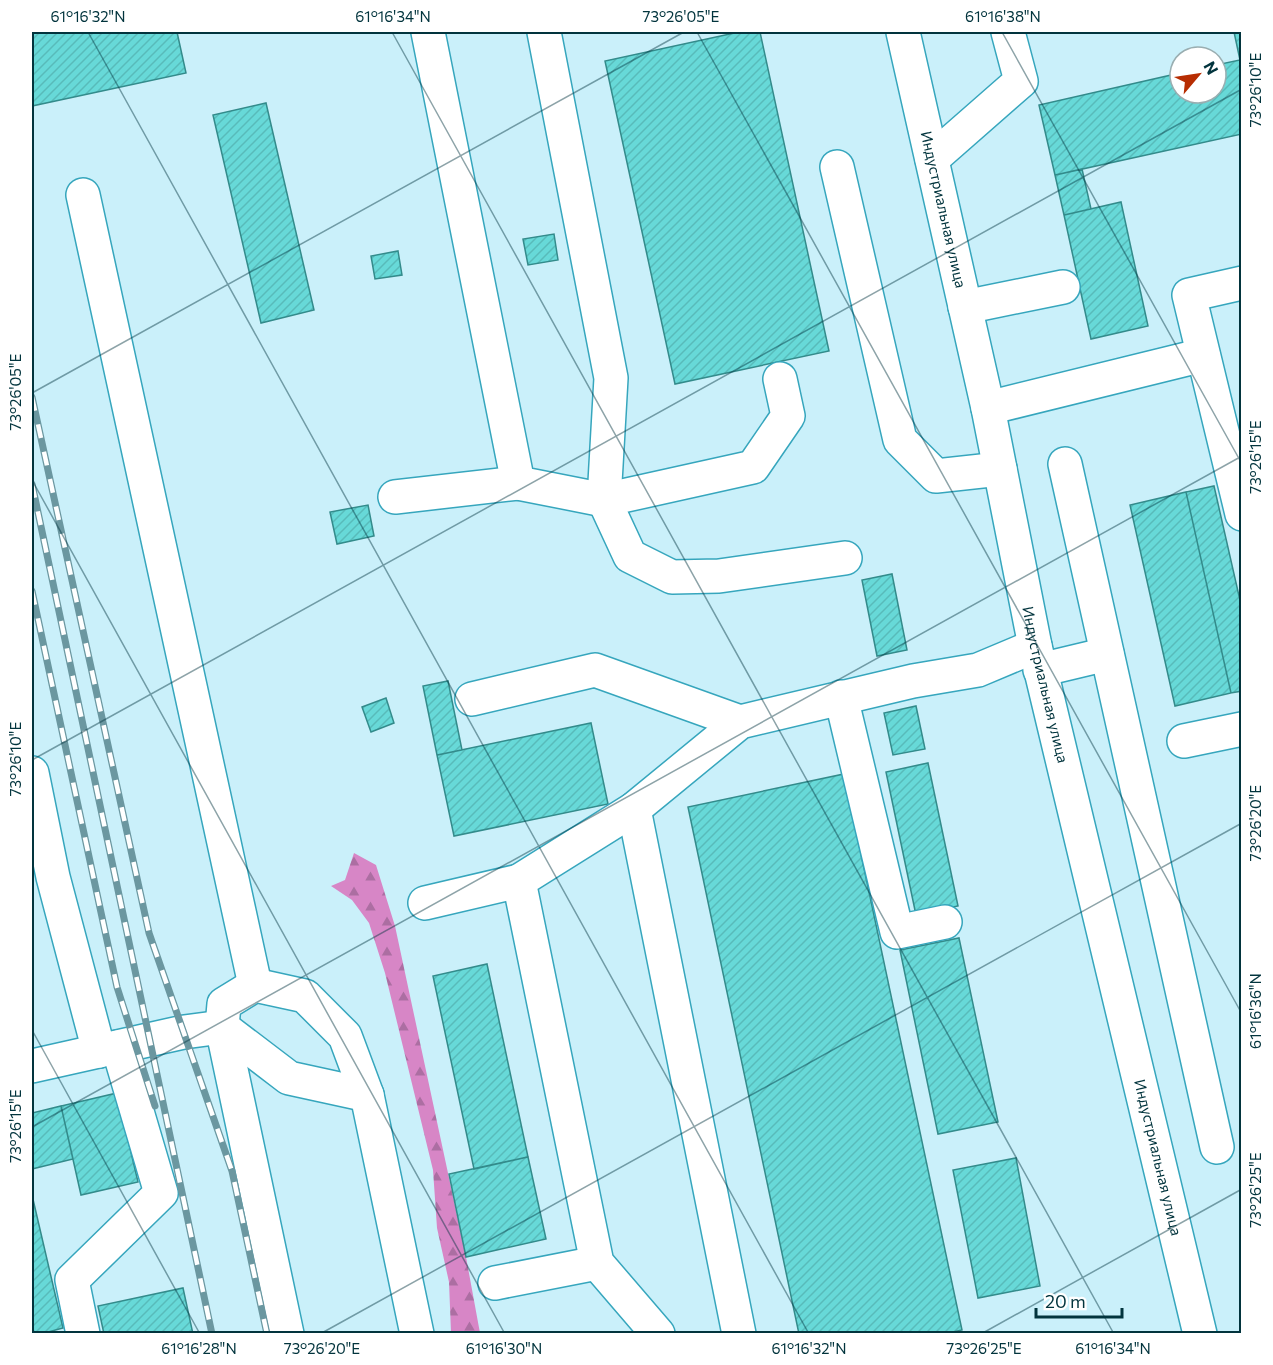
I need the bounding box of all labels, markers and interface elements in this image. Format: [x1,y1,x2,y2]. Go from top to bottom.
text: 61°16'32"N [51,7,125,25]
text: 61°16'34"N [355,7,431,25]
text: 73°26'05"E [643,7,719,25]
text: 61°16'38"N [965,7,1041,25]
north arrow [1168,45,1228,105]
text: 73°26'10"E [1246,53,1264,127]
text: N [1200,58,1223,77]
street label: Индустриальная улица [918,129,971,289]
text: 73°26'05"E [6,354,24,430]
text: 73°26'15"E [1246,420,1264,494]
street label: Индустриальная улица [1019,605,1073,765]
text: 73°26'10"E [6,722,24,796]
text: 73°26'20"E [1246,785,1264,861]
text: 61°16'36"N [1246,973,1264,1049]
street label: Индустриальная улица [1131,1077,1186,1237]
text: 73°26'15"E [6,1089,24,1163]
text: 73°26'25"E [1246,1152,1264,1228]
scale bar [1036,1281,1122,1319]
text: 20 m [1045,1290,1086,1312]
text: 61°16'28"N [161,1339,237,1357]
text: 73°26'20"E [284,1339,360,1357]
text: 61°16'30"N [466,1339,542,1357]
text: 61°16'32"N [772,1339,846,1357]
text: 73°26'25"E [946,1339,1022,1357]
text: 61°16'34"N [1075,1339,1151,1357]

